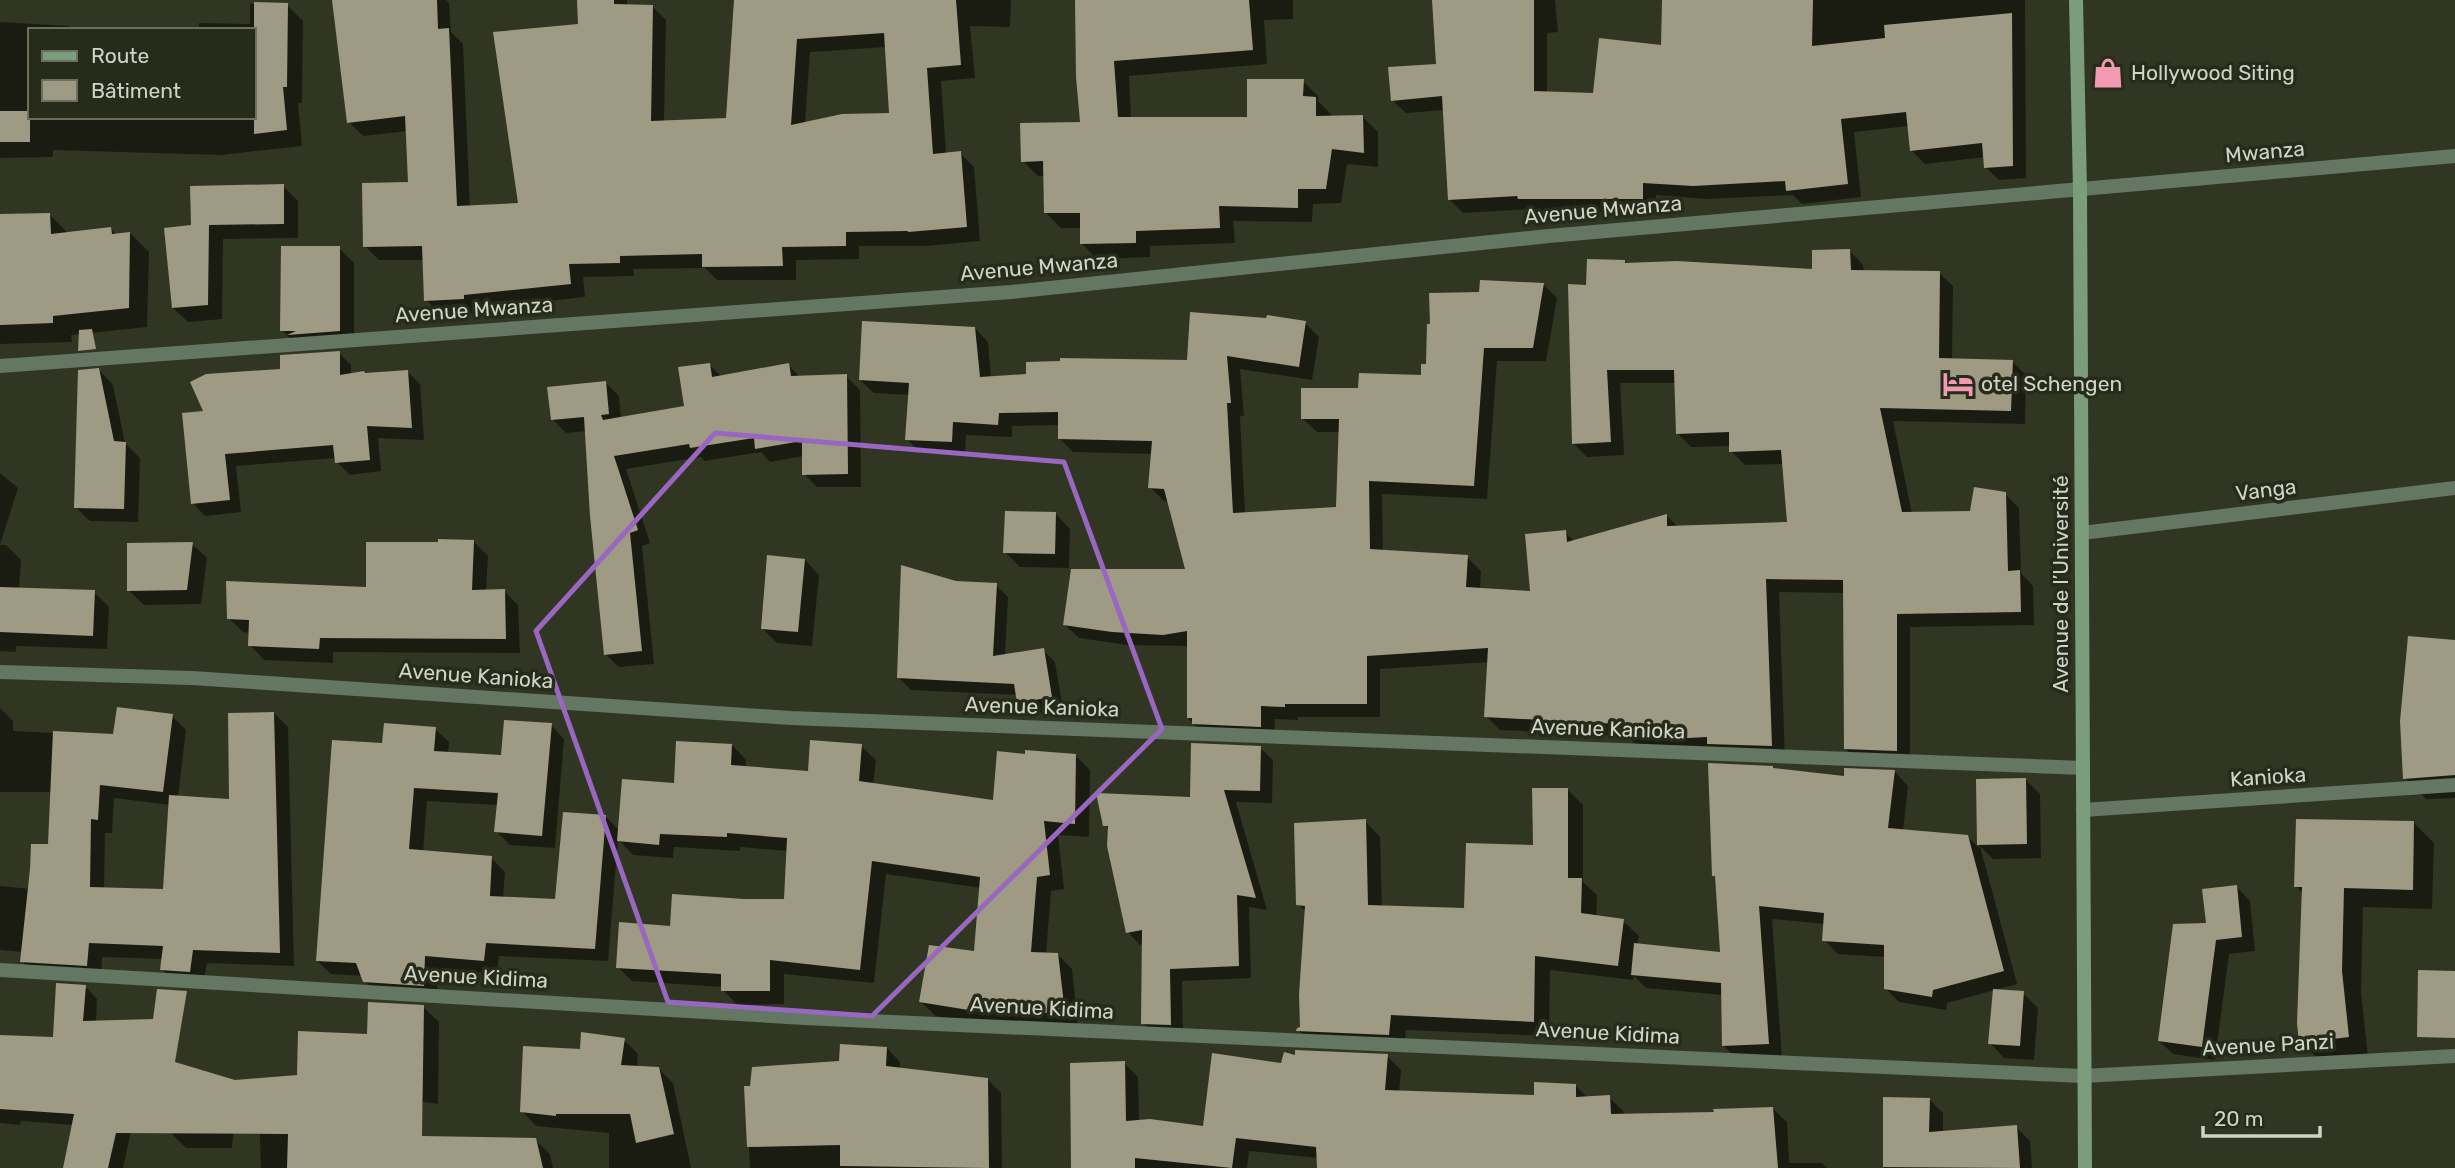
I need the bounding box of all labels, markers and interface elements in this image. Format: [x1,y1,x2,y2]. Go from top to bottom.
legend [28,28,256,119]
text: Route [91,43,149,68]
shop icon: Hollywood Siting [2091,56,2125,90]
place label: Hollywood Siting [2131,60,2295,85]
text: Bâtiment [91,78,181,103]
street label: Mwanza [2224,136,2306,167]
street label: Avenue Mwanza [1523,190,1683,229]
street label: Avenue Mwanza [959,247,1119,286]
street label: Avenue Mwanza [394,292,554,327]
hotel icon: otel Schengen [1941,367,1975,401]
place label: otel Schengen [1981,371,2122,396]
street label: Vanga [2234,473,2298,506]
street label: Avenue de l’Université [2048,475,2073,693]
street label: Avenue Kanioka [398,658,554,693]
street label: Avenue Kanioka [964,691,1120,722]
street label: Avenue Kanioka [1530,713,1686,744]
street label: Kanioka [2229,761,2307,792]
street label: Avenue Kidima [403,960,549,993]
street label: Avenue Kidima [969,991,1115,1024]
street label: Avenue Kidima [1535,1016,1681,1049]
street label: Avenue Panzi [2201,1029,2335,1060]
scale bar [2203,1094,2320,1138]
text: 20 m [2214,1106,2263,1131]

